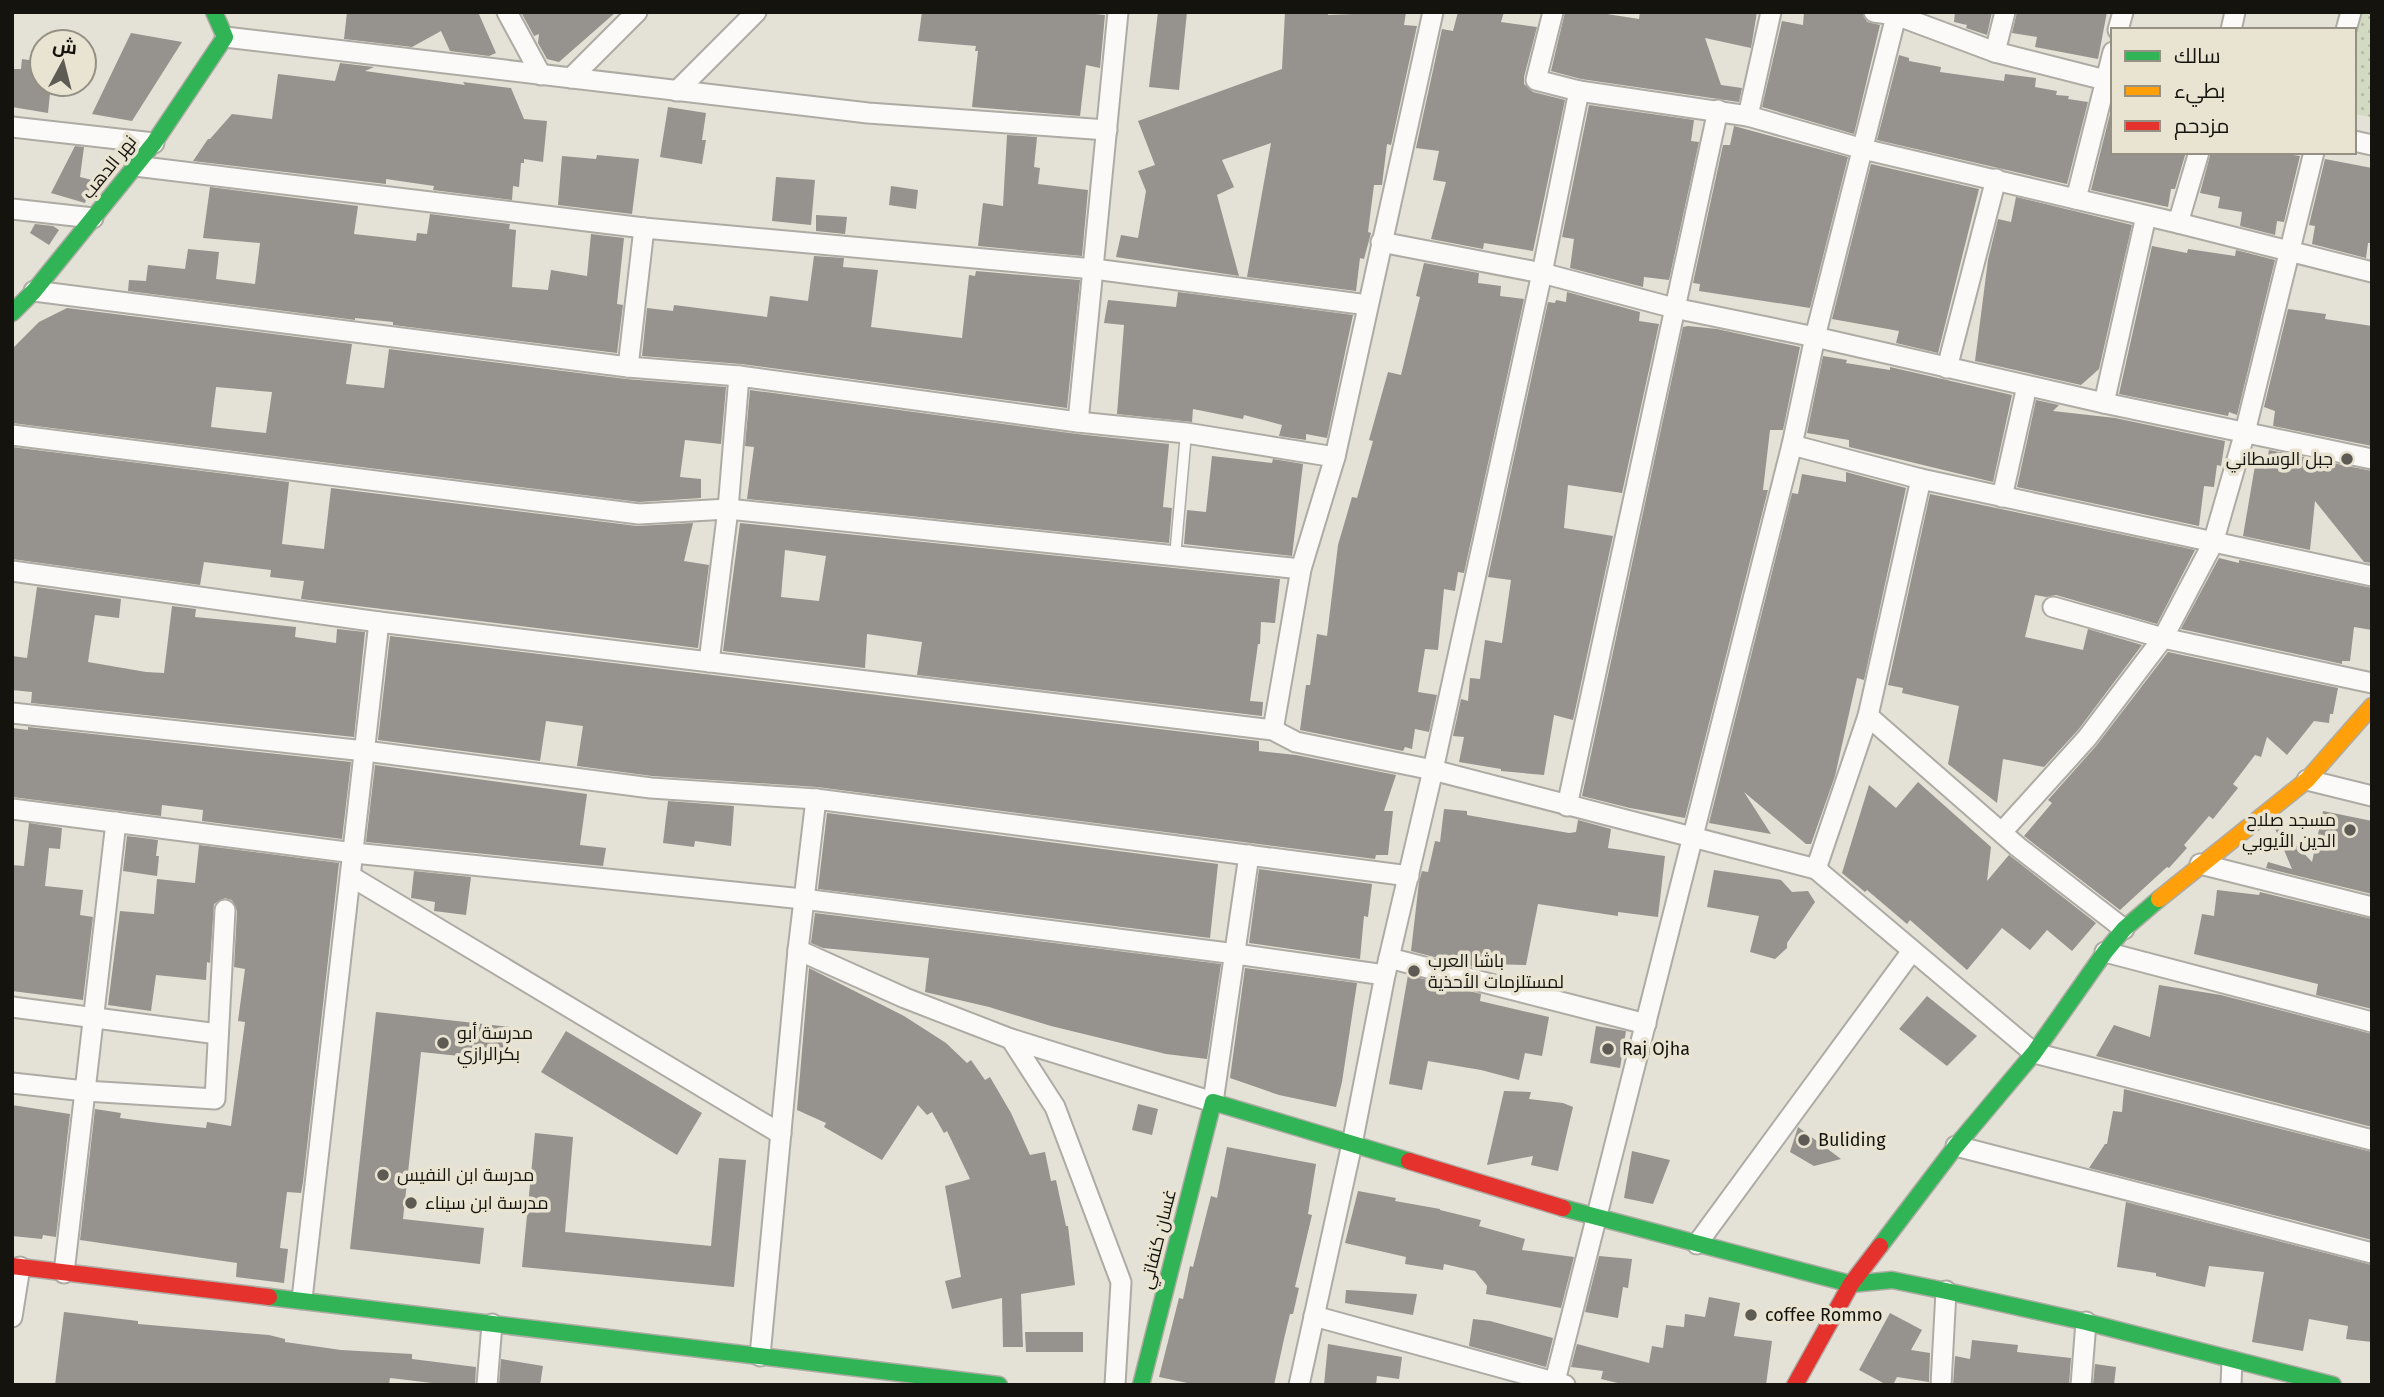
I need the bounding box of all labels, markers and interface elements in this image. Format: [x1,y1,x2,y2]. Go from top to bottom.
north arrow [28,28,98,98]
legend [2111,28,2356,154]
text: ش [52,34,79,60]
text: سالك [2174,43,2221,69]
text: بطيء [2174,78,2225,107]
text: مزدحم [2174,113,2229,140]
street label: نهر الدهب [77,131,141,203]
place label: جبل الوسطاني [2226,448,2333,473]
marker: جبل الوسطاني [2339,451,2355,467]
place label: مسجد صلاح الدين الأيوبي [2242,809,2336,855]
marker: مسجد صلاح الدين الأيوبي [2342,822,2358,838]
place label: باشا العرب لمستلزمات الأحذية [1428,950,1564,993]
marker: باشا العرب لمستلزمات الأحذية [1406,963,1422,979]
place label: مدرسة أبو بكرالرازي [457,1022,533,1068]
marker: مدرسة أبو بكرالرازي [435,1035,451,1051]
place label: Raj Ojha [1622,1038,1690,1060]
marker: Raj Ojha [1600,1041,1616,1057]
place label: Buliding [1818,1129,1886,1151]
marker: Buliding [1796,1132,1812,1148]
place label: مدرسة ابن النفيس [397,1164,534,1186]
marker: مدرسة ابن النفيس [375,1167,391,1183]
street label: غسان كنفاتي [1135,1187,1184,1292]
place label: مدرسة ابن سيناء [425,1192,549,1214]
marker: مدرسة ابن سيناء [403,1195,419,1211]
place label: coffee Rommo [1765,1304,1883,1326]
marker: coffee Rommo [1743,1307,1759,1323]

